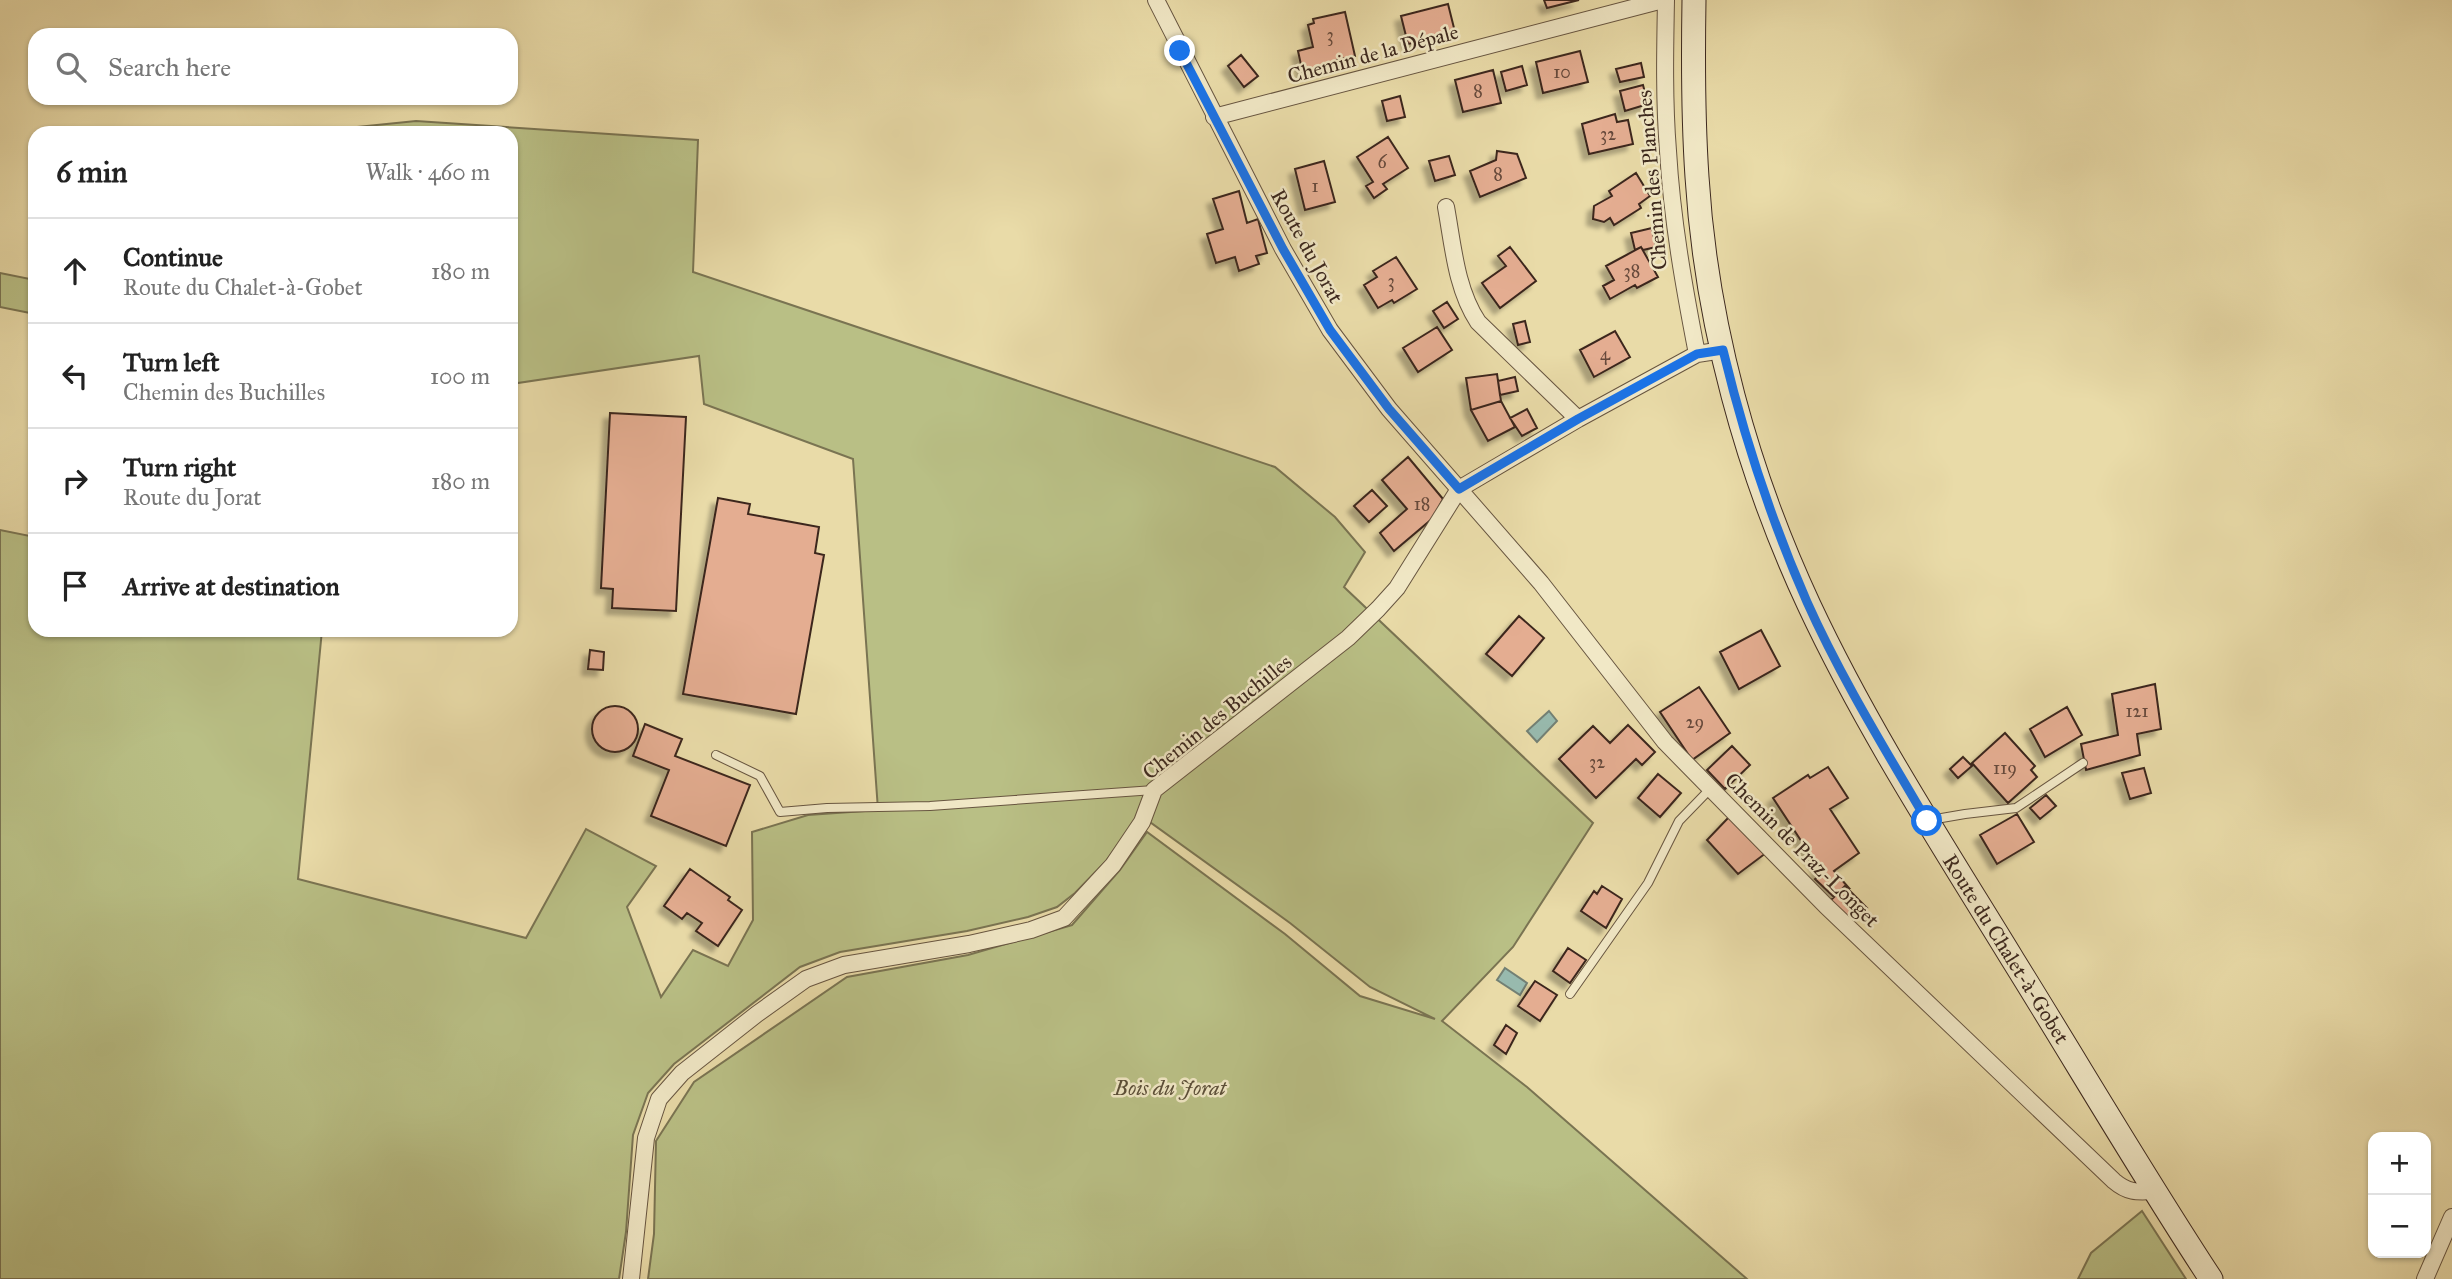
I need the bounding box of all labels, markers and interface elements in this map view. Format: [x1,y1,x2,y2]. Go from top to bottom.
street label: Chemin de la Dépale [1285,19,1462,89]
house number: 3 [1326,24,1334,46]
search box [28,28,518,105]
route end [1164,35,1195,66]
icon: search [52,48,90,86]
text: Search here [108,51,231,83]
house number: 10 [1553,61,1571,83]
house number: 8 [1473,80,1483,102]
street label: Chemin des Planches [1631,89,1673,271]
house number: 32 [1600,123,1616,145]
house number: 6 [1377,151,1387,173]
text: 6 min [56,154,128,190]
text: Walk · 460 m [365,158,490,186]
house number: 8 [1493,163,1503,185]
house number: 1 [1311,175,1319,197]
street label: Route du Jorat [1265,184,1349,308]
text: Continue [123,241,223,273]
icon: ahead [56,252,94,290]
text: 180 m [431,257,490,285]
house number: 38 [1624,260,1640,282]
house number: 3 [1387,270,1395,292]
text: Route du Chalet-à-Gobet [123,273,363,301]
house number: 4 [1600,343,1611,365]
text: Turn left [123,346,219,378]
icon: left [56,357,94,395]
text: 100 m [430,362,490,390]
text: Chemin des Buchilles [123,378,325,406]
text: Turn right [123,451,236,483]
icon: right [56,462,94,500]
text: 180 m [431,467,490,495]
text: Route du Jorat [123,483,261,511]
house number: 18 [1414,493,1430,515]
icon: arrive [56,567,94,605]
text: Arrive at destination [123,570,340,602]
street label: Chemin des Buchilles [1137,649,1297,785]
house number: 121 [2125,700,2149,722]
house number: 29 [1686,711,1704,733]
house number: 32 [1589,751,1605,773]
house number: 119 [1993,757,2017,779]
street label: Chemin de Praz-Longet [1719,767,1885,933]
route start [1911,805,1942,836]
street label: Route du Chalet-à-Gobet [1937,849,2075,1049]
park label: Bois du Jorat [1113,1075,1227,1101]
map controls [2368,1132,2431,1258]
button: + [2368,1132,2431,1195]
button: − [2368,1195,2431,1258]

